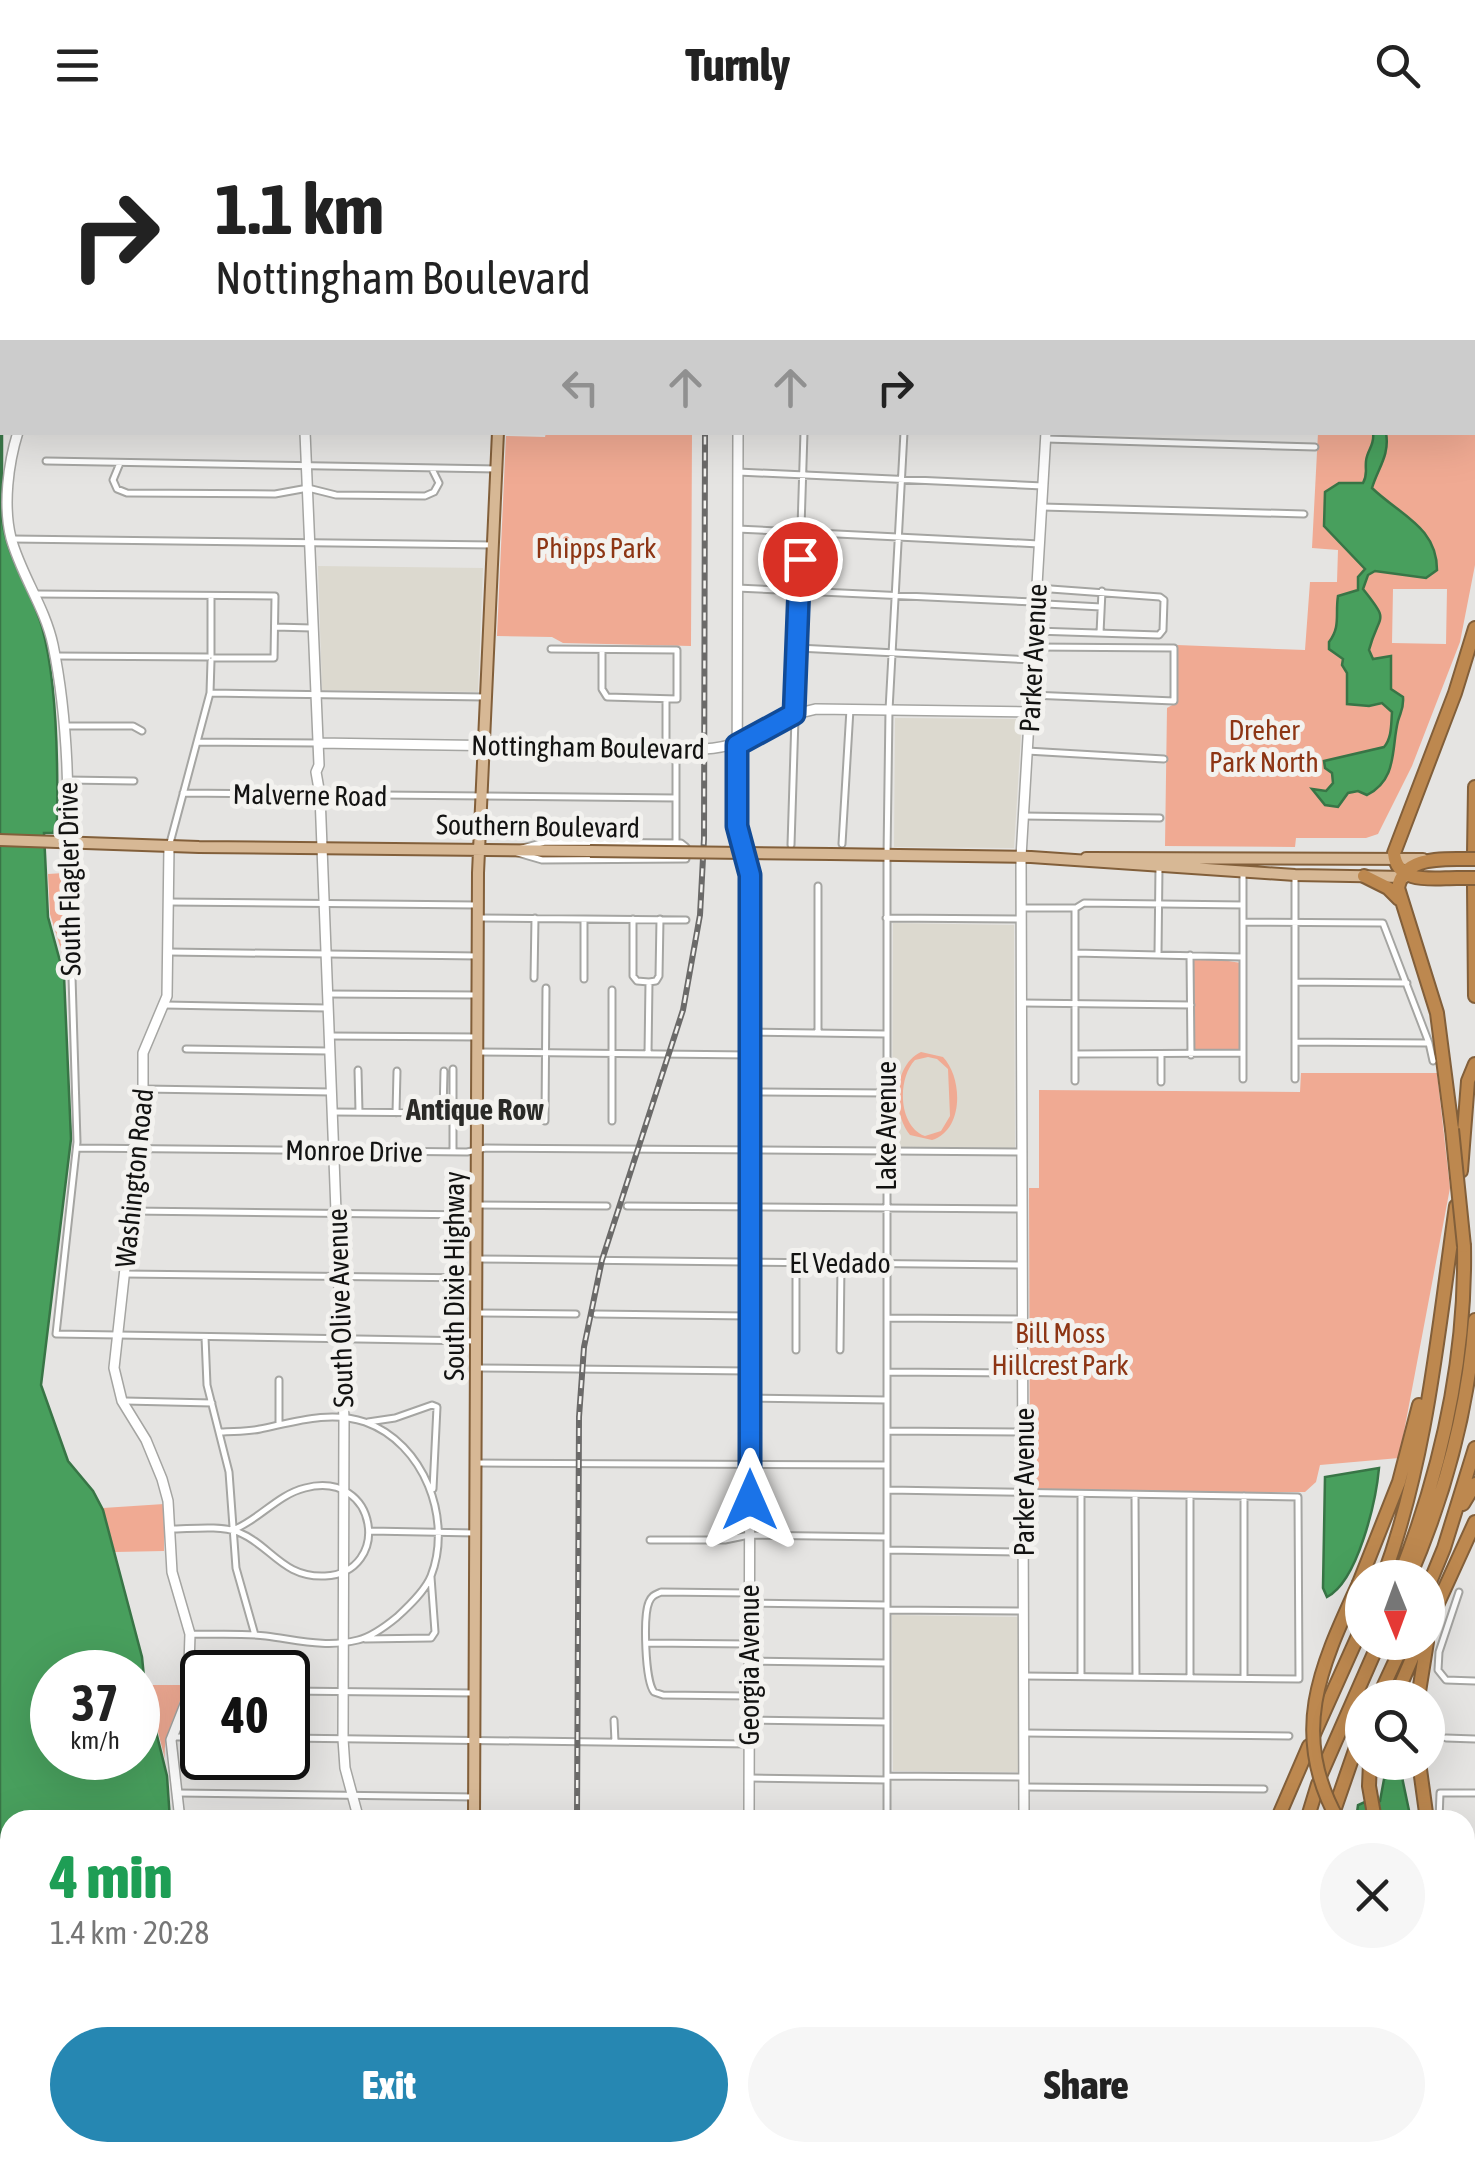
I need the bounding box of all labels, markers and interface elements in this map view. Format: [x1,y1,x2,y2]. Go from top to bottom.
icon: menu [50,38,105,93]
icon: search [1370,38,1425,93]
text: Turnly [685,39,790,91]
text: 1.1 km [215,169,384,249]
icon: right [50,170,180,300]
text: Nottingham Boulevard [215,252,591,304]
icon: left [553,360,608,415]
icon: ahead [658,360,713,415]
icon: ahead [763,360,818,415]
icon: right [868,360,923,415]
pin [758,517,843,602]
park label: Phipps Park [536,532,656,564]
icon: arrive [773,532,828,587]
street label: Parker Avenue [1013,583,1053,733]
park label: Dreher Park North [1209,714,1319,778]
street label: Nottingham Boulevard [471,729,705,765]
street label: Malverne Road [232,778,388,812]
street label: South Flagler Drive [51,782,87,976]
street label: Southern Boulevard [436,808,640,844]
street label: Lake Avenue [870,1061,902,1191]
street label: Washington Road [109,1087,159,1269]
district label: Antique Row [405,1092,544,1126]
street label: Monroe Drive [285,1134,423,1168]
street label: South Dixie Highway [438,1171,470,1381]
street label: South Olive Avenue [321,1208,359,1408]
street label: El Vedado [789,1247,891,1279]
park label: Bill Moss Hillcrest Park [991,1317,1129,1381]
street label: Parker Avenue [1008,1408,1040,1556]
position arrow [698,1448,802,1552]
north arrow [1345,1560,1445,1660]
map controls [1345,1560,1445,1780]
street label: Georgia Avenue [733,1585,765,1745]
speed limit sign: 40 [180,1650,310,1780]
text: 37 [71,1674,118,1732]
button: search [1345,1680,1445,1780]
text: km/h [70,1726,120,1754]
text: 4 min [50,1842,173,1911]
button: close [1320,1843,1425,1948]
text: 1.4 km · 20:28 [50,1914,209,1951]
button: Exit [50,2027,728,2142]
button: Share [748,2027,1425,2142]

